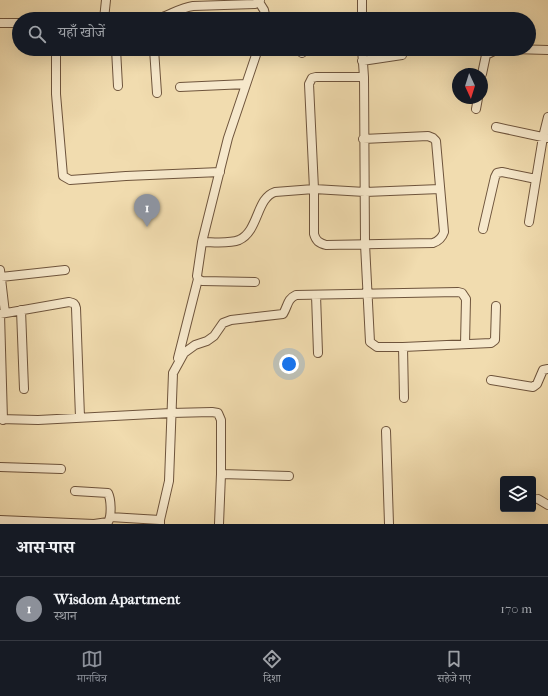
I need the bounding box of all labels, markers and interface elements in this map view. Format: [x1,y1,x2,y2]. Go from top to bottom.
search box [12,12,536,56]
icon: search [26,23,48,45]
text: यहाँ खोजें [58,23,105,41]
north arrow [452,68,488,104]
pin: 1 [134,194,160,227]
your location [279,354,299,374]
map controls [500,476,536,512]
button: layers [500,476,536,512]
text: आस-पास [16,537,75,557]
text: Wisdom Apartment [54,590,180,608]
text: 1 [27,601,31,616]
text: 170 m [500,601,532,616]
text: स्थान [54,608,77,623]
tab: मानचित्र [77,648,107,689]
tab: दिशा [261,648,283,689]
tab: सहेजे गए [437,648,471,689]

